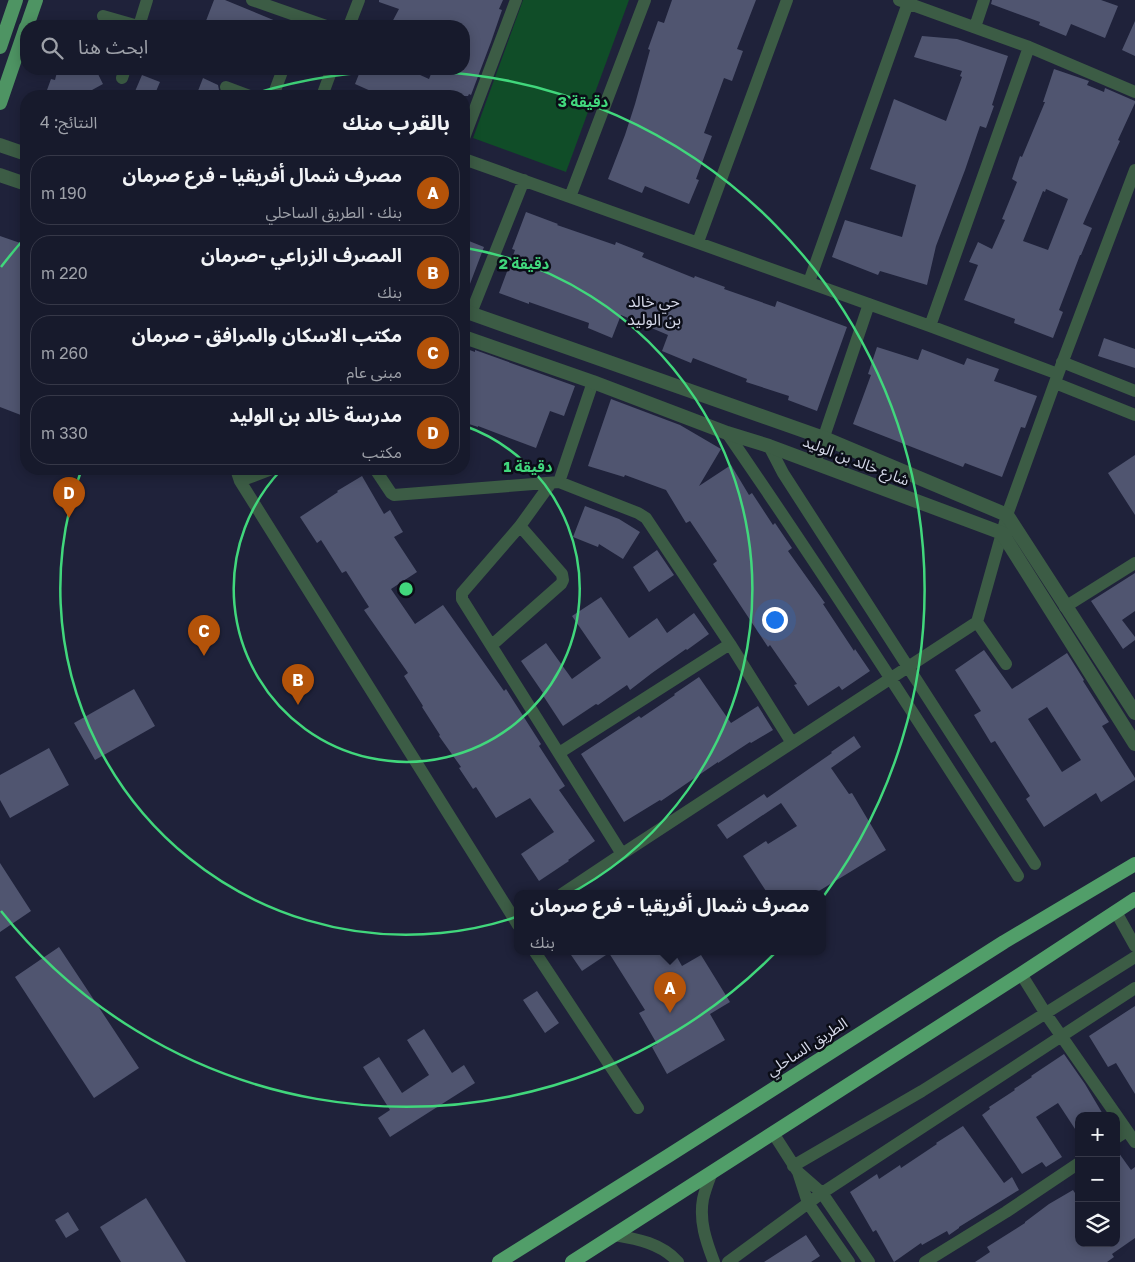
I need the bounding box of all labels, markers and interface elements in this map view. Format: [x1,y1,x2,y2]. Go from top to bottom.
search box [20,20,470,75]
icon: search [38,34,66,62]
text: ابحث هنا [78,35,148,58]
text: 3 دقيقة [558,92,609,110]
text: بالقرب منك [342,109,450,135]
text: النتائج: 4 [40,112,97,132]
text: مصرف شمال أفريقيا - فرع صرمان [123,163,402,186]
text: 190 m [41,183,87,203]
text: A [427,183,439,203]
text: بنك · الطريق الساحلي [266,202,402,222]
text: المصرف الزراعي -صرمان [201,243,402,266]
text: 2 دقيقة [499,254,550,272]
text: 220 m [41,263,88,283]
text: B [427,263,439,283]
text: بنك [377,282,402,302]
district label: حي خالد بن الوليد [627,291,681,329]
text: مكتب الاسكان والمرافق - صرمان [132,323,402,346]
text: 260 m [41,343,88,363]
text: C [427,343,439,363]
text: مبنى عام [346,362,402,382]
text: مدرسة خالد بن الوليد [229,403,402,426]
text: 330 m [41,423,88,443]
text: D [427,423,439,443]
street label: شارع خالد بن الوليد [799,431,912,492]
text: مكتب [362,442,402,462]
text: 1 دقيقة [503,457,553,475]
pin: D [53,477,85,518]
centre of rings [397,580,415,598]
your location [762,607,788,633]
pin: C [188,615,220,656]
pin: B [282,664,314,705]
popup [514,890,826,955]
text: مصرف شمال أفريقيا - فرع صرمان [530,893,810,916]
text: بنك [530,932,555,952]
pin: A [654,972,686,1013]
street label: الطريق الساحلي [763,1013,852,1082]
map controls [1075,1112,1120,1247]
button: + [1075,1112,1120,1157]
button: − [1075,1157,1120,1202]
button: layers [1075,1202,1120,1247]

